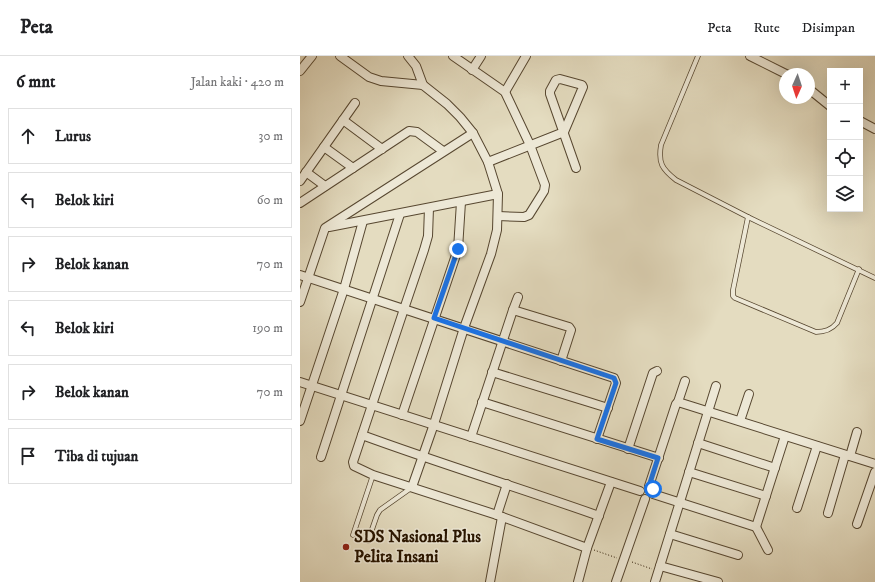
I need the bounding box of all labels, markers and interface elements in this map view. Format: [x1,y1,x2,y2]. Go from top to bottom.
text: Peta [20,16,53,39]
text: Peta [707,19,732,37]
text: Rute [754,19,780,37]
text: Disimpan [802,19,855,37]
north arrow [779,68,815,104]
map controls [827,68,863,212]
button: + [827,68,863,104]
text: 6 mnt [16,71,56,93]
text: Jalan kaki · 420 m [191,74,284,90]
button: − [827,104,863,140]
icon: ahead [17,125,39,147]
text: Lurus [55,127,91,146]
text: 30 m [259,128,283,144]
button: locate [827,140,863,176]
button: layers [827,176,863,212]
icon: left [17,189,39,211]
text: Belok kiri [55,191,114,210]
text: 60 m [257,192,283,208]
route end [449,240,467,258]
icon: right [17,253,39,275]
text: Belok kanan [55,255,129,274]
text: 70 m [257,256,283,272]
icon: left [17,317,39,339]
text: Belok kiri [55,319,114,338]
text: 190 m [252,320,283,336]
icon: right [17,381,39,403]
text: Belok kanan [55,383,129,402]
text: 70 m [257,384,283,400]
icon: arrive [17,445,39,467]
text: Tiba di tujuan [55,447,138,466]
route start [644,480,662,498]
place label: SDS Nasional Plus Pelita Insani [354,526,481,568]
marker: SDS Nasional Plus Pelita Insani [341,542,351,552]

